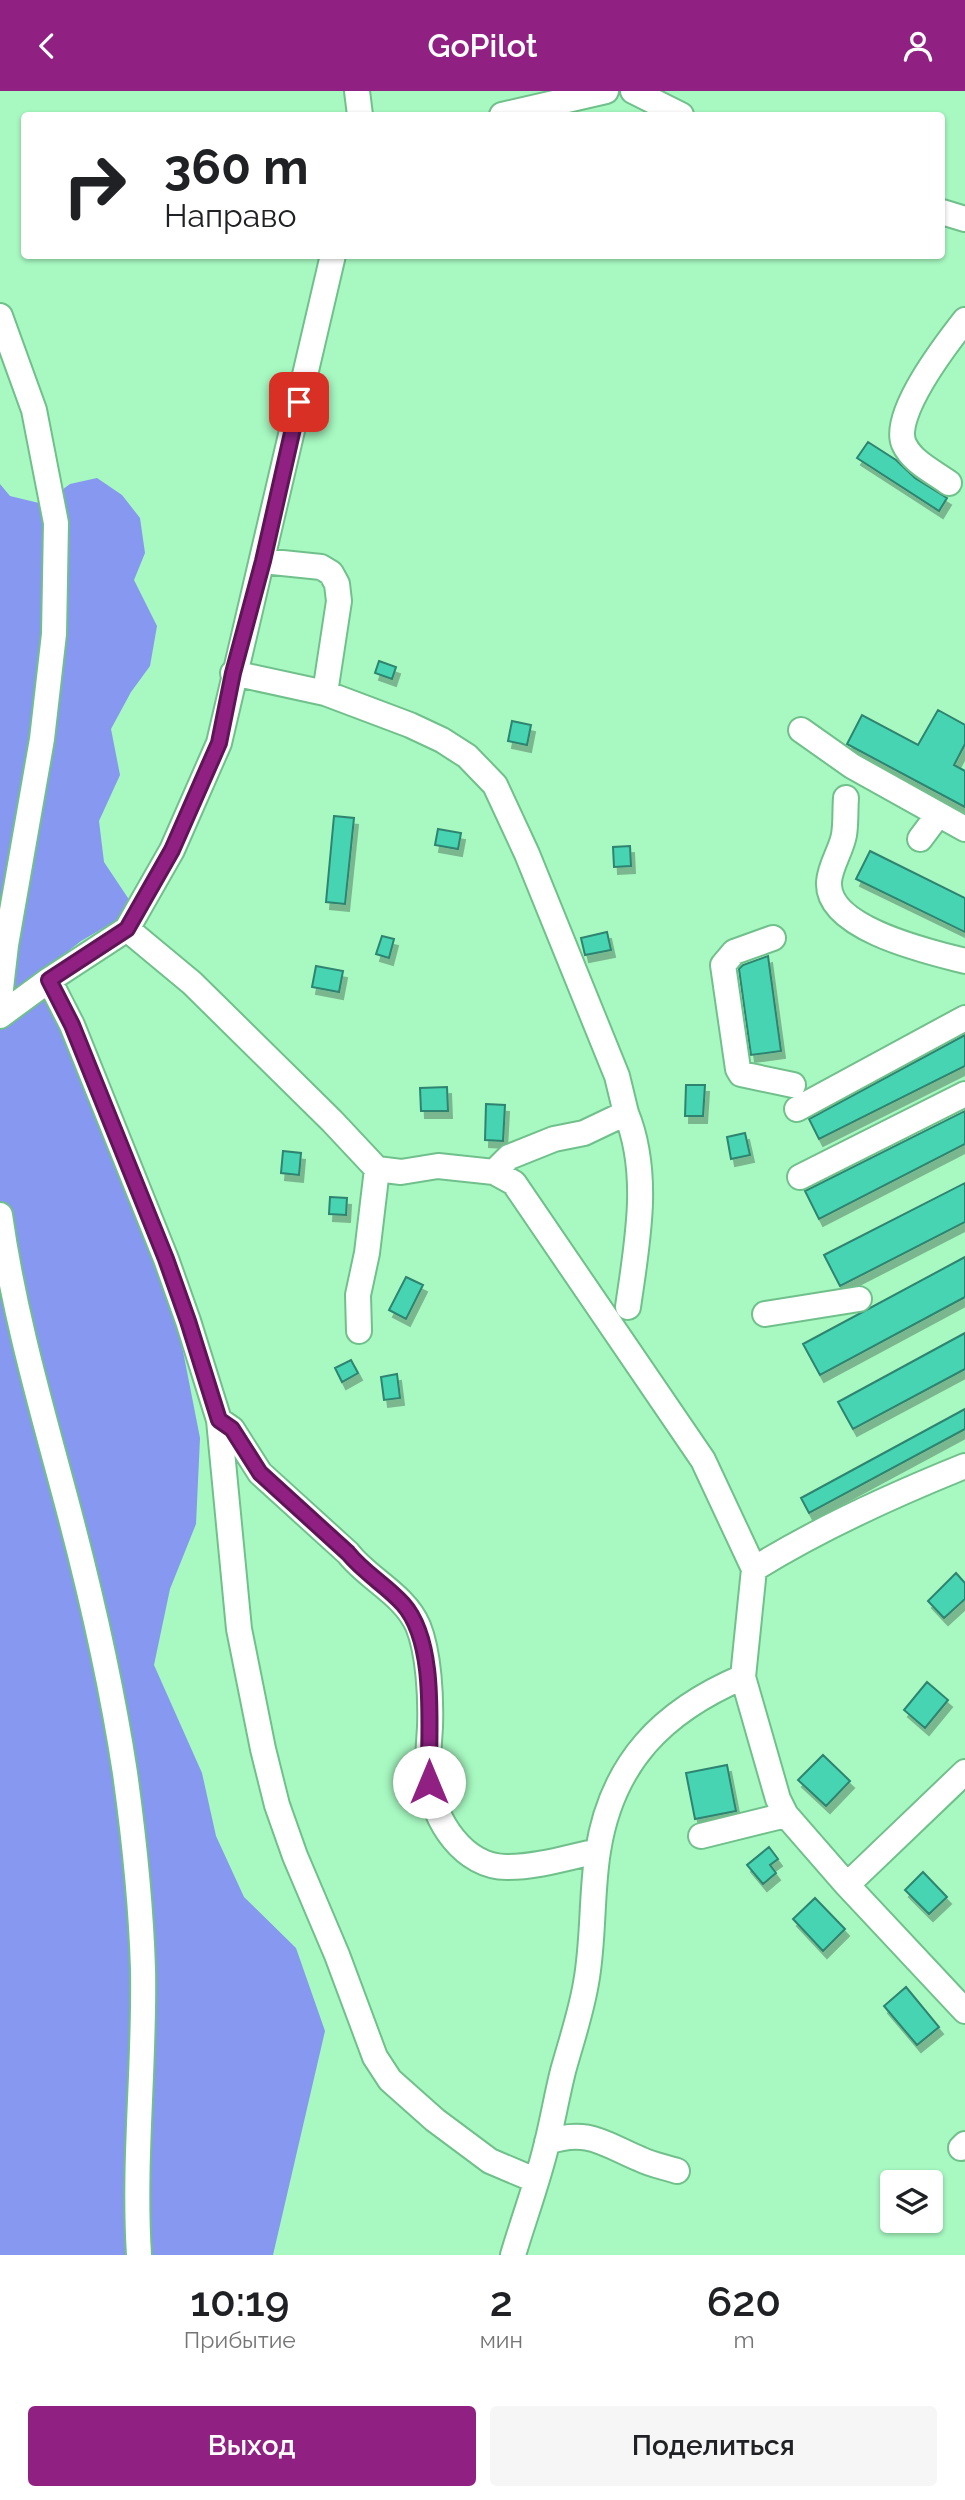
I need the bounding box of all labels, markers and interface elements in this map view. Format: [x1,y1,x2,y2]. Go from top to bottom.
icon: back [28,27,66,65]
text: GoPilot [427,27,538,64]
icon: person [899,27,937,65]
text: 360 m [164,138,309,195]
icon: right [49,140,140,231]
text: Направо [164,197,296,234]
pin [269,372,329,432]
icon: arrive [280,383,318,421]
position arrow [392,1745,466,1819]
map controls [880,2170,943,2233]
button: layers [880,2170,943,2233]
text: 10:19 [190,2277,290,2326]
text: 2 [490,2277,513,2326]
text: 620 [707,2277,781,2326]
text: Прибытие [184,2326,296,2353]
text: мин [480,2326,523,2353]
text: m [733,2326,755,2353]
button: Выход [28,2406,476,2486]
button: Поделиться [490,2406,937,2486]

